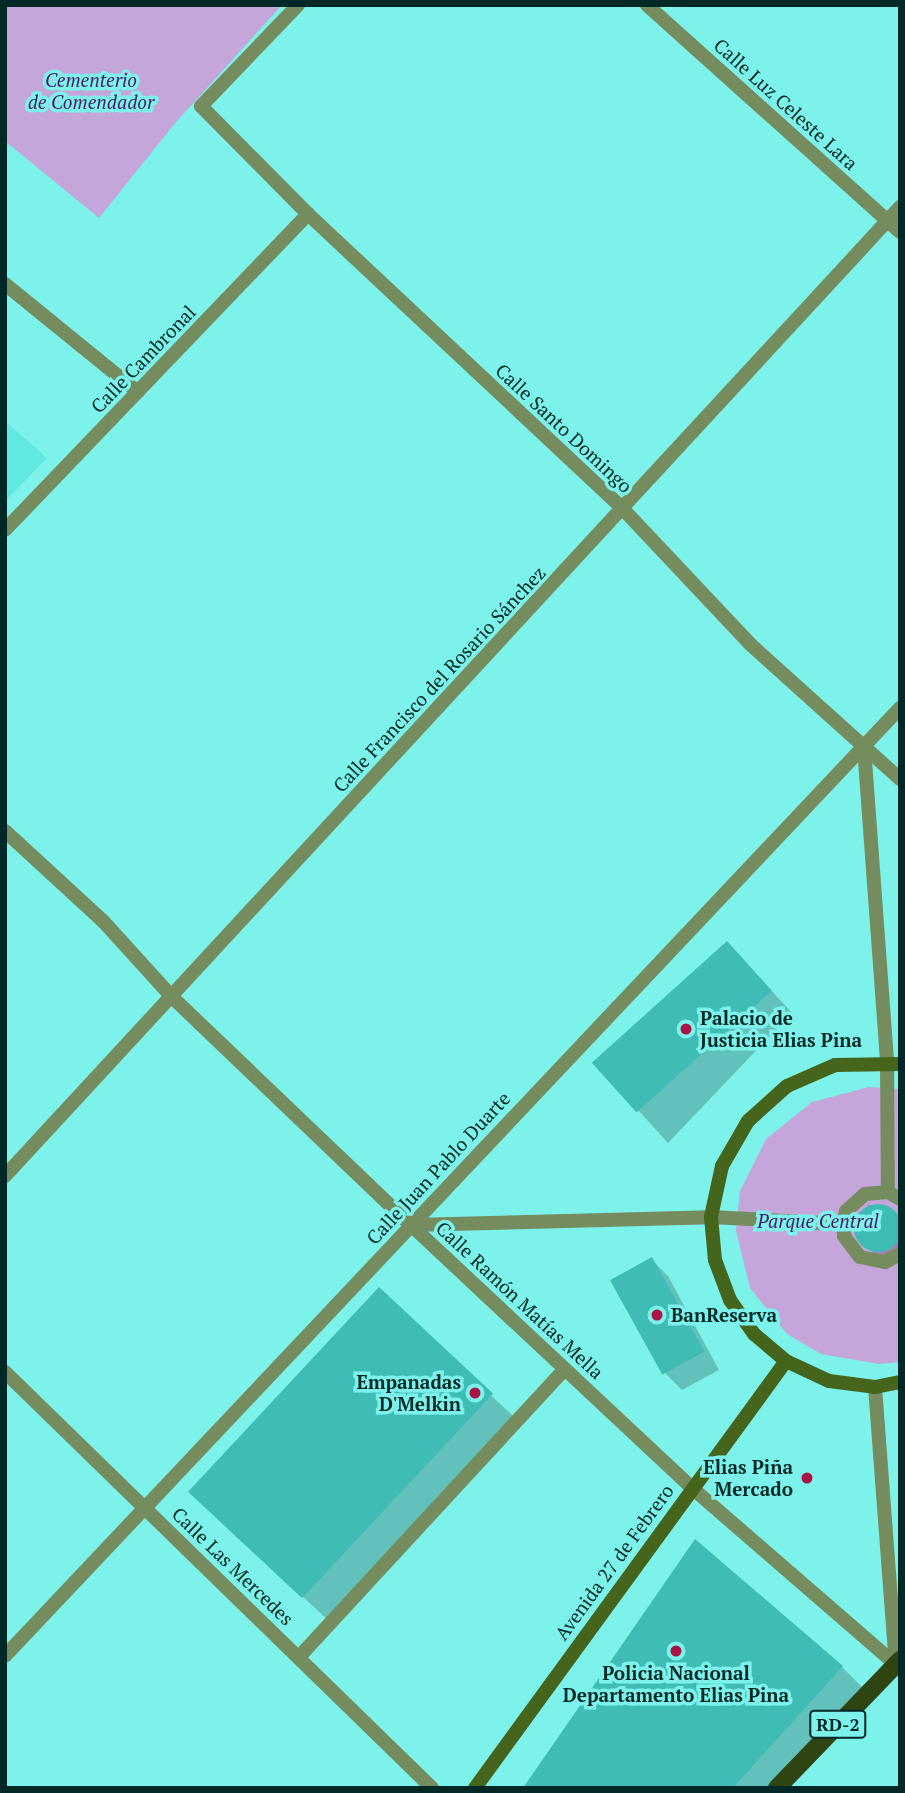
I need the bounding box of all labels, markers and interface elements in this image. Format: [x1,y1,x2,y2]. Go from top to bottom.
street label: Calle Luz Celeste Lara [709,33,863,175]
park label: Cementerio de Comendador [28,69,154,113]
street label: Calle Cambronal [86,301,200,417]
street label: Calle Santo Domingo [491,359,637,497]
street label: Calle Francisco del Rosario Sánchez [328,561,550,797]
place label: Palacio de Justicia Elias Pina [700,1007,862,1051]
marker: Palacio de Justicia Elias Pina [678,1021,694,1037]
street label: Calle Juan Pablo Duarte [361,1087,515,1249]
park label: Parque Central [757,1210,879,1232]
street label: Calle Ramón Matías Mella [432,1217,608,1383]
place label: BanReserva [671,1304,777,1326]
marker: BanReserva [649,1307,665,1323]
place label: Empanadas D'Melkin [356,1371,461,1415]
marker: Empanadas D'Melkin [467,1385,483,1401]
place label: Elias Piña Mercado [703,1456,793,1500]
marker: Elias Piña Mercado [799,1470,815,1486]
street label: Avenida 27 de Febrero [550,1480,678,1644]
street label: Calle Las Mercedes [168,1502,298,1630]
marker: Policia Nacional Departamento Elias Pina [668,1643,684,1659]
place label: Policia Nacional Departamento Elias Pina [563,1662,789,1706]
road number: RD-2 [808,1709,868,1738]

